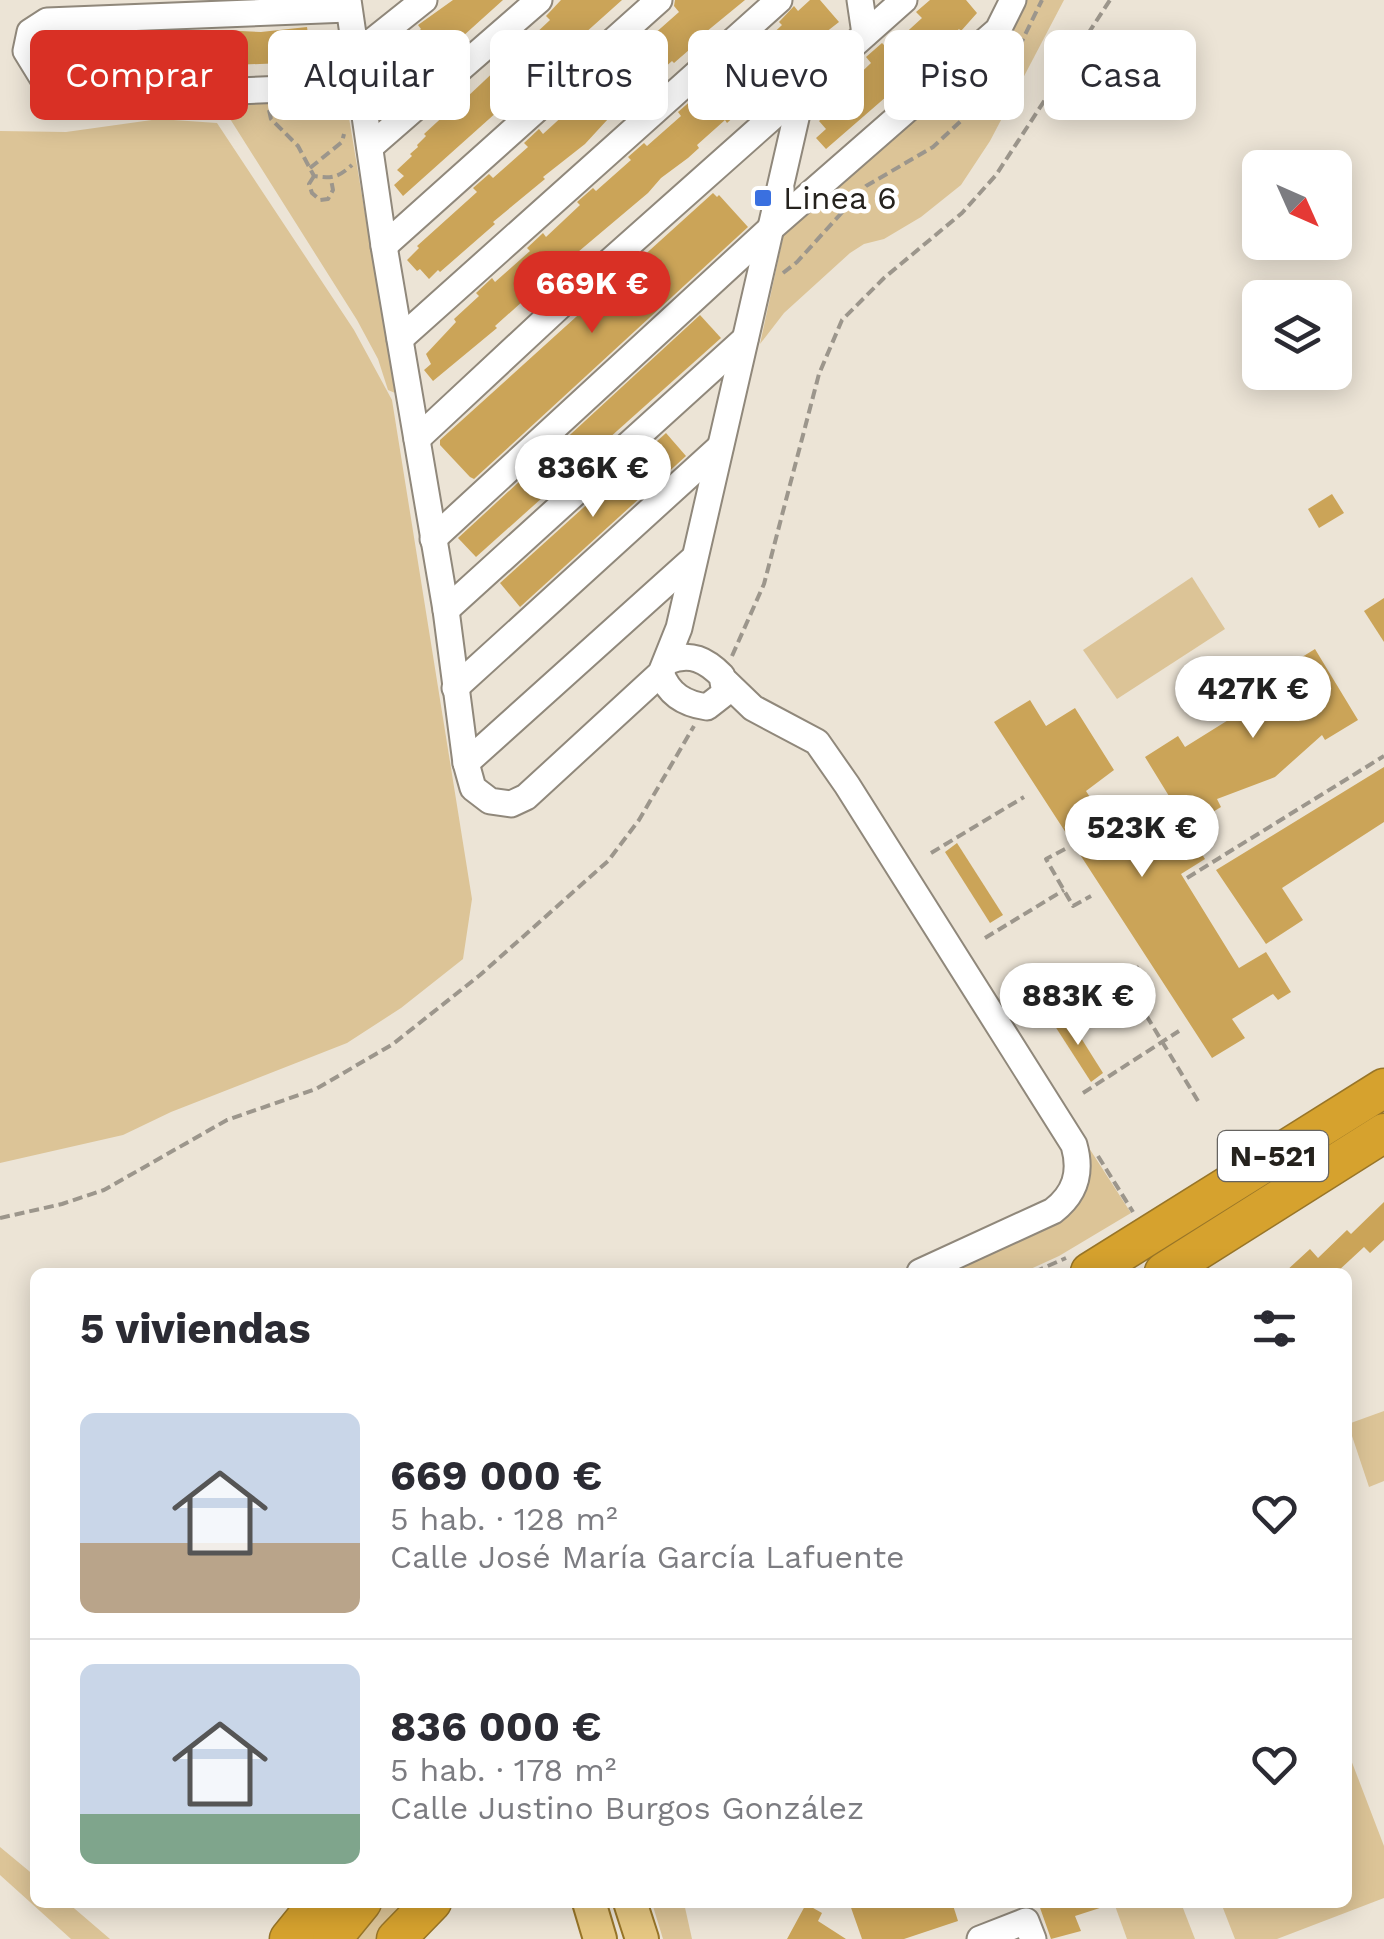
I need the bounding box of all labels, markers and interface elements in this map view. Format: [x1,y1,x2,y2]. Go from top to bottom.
chip: Comprar [30,30,248,120]
chip: Alquilar [268,30,470,120]
chip: Filtros [490,30,668,120]
chip: Nuevo [688,30,864,120]
chip: Piso [884,30,1024,120]
chip: Casa [1044,30,1196,120]
north arrow [1242,150,1352,260]
map controls [1242,150,1352,390]
place label: Linea 6 [783,179,897,217]
marker: Linea 6 [752,187,774,209]
pin: 669K € [511,251,673,336]
text: 669K € [536,264,648,302]
button: layers [1242,280,1352,390]
pin: 836K € [512,435,674,520]
text: 836K € [537,448,649,486]
pin: 427K € [1172,656,1334,741]
text: 427K € [1197,669,1309,707]
pin: 523K € [1061,795,1223,880]
text: 523K € [1087,808,1197,846]
pin: 883K € [997,963,1159,1048]
text: 883K € [1022,976,1134,1014]
road number: N-521 [1218,1131,1328,1181]
icon: filters [1247,1301,1302,1356]
text: 5 viviendas [80,1304,311,1353]
text: 669 000 € [390,1451,602,1500]
icon: home [160,1453,280,1573]
icon: heart [1247,1486,1302,1541]
text: 5 hab. · 128 m² [390,1500,618,1538]
text: Calle José María García Lafuente [390,1538,905,1576]
text: 836 000 € [390,1702,601,1751]
icon: home [160,1704,280,1824]
icon: heart [1247,1737,1302,1792]
text: 5 hab. · 178 m² [390,1751,616,1789]
text: Calle Justino Burgos González [390,1789,864,1827]

